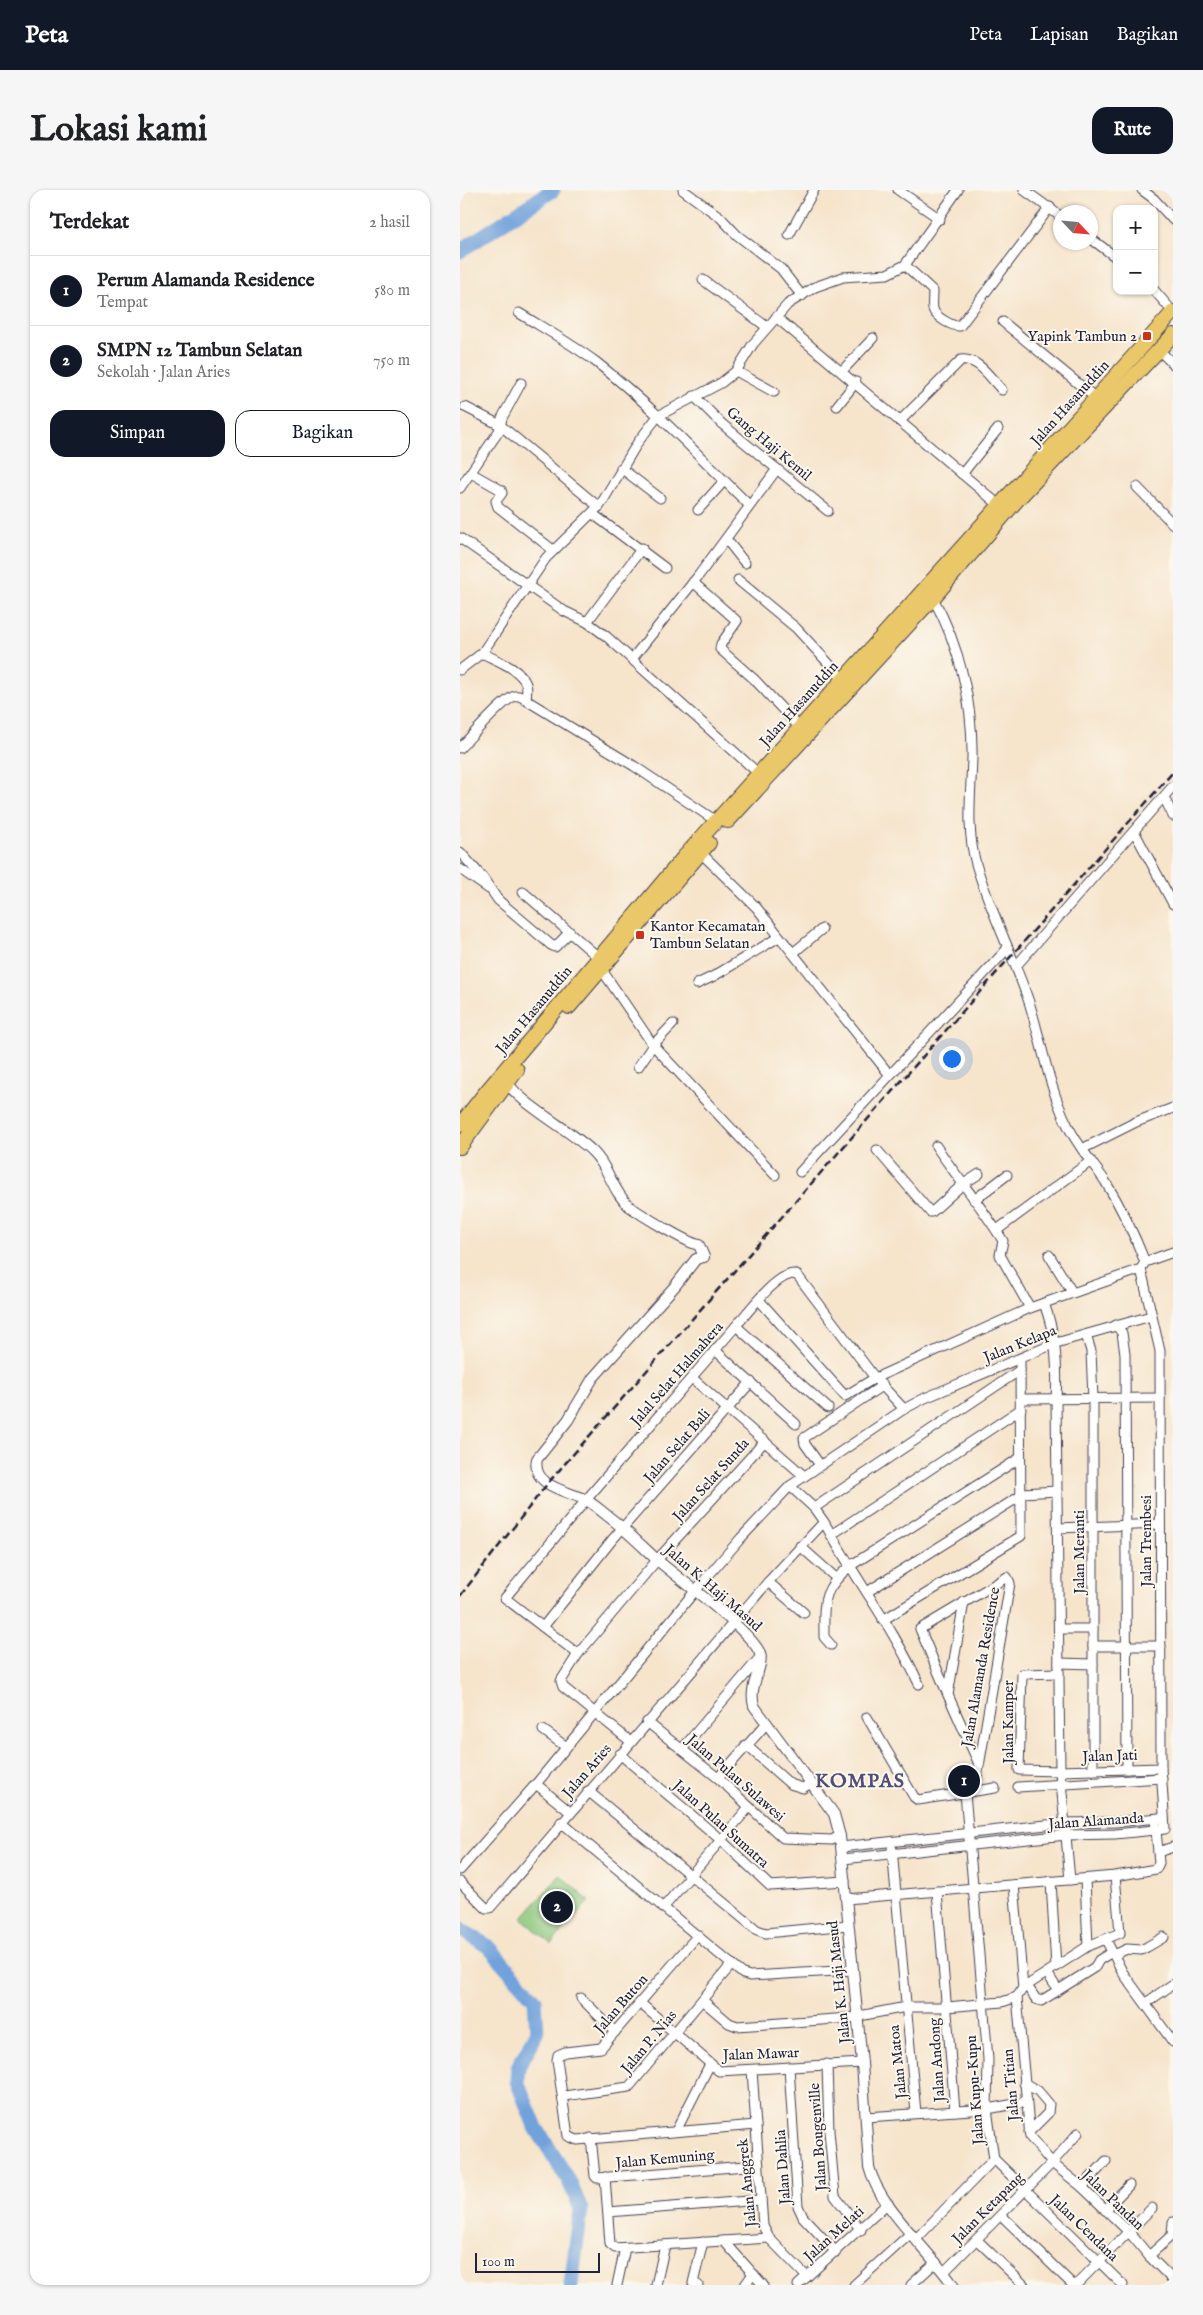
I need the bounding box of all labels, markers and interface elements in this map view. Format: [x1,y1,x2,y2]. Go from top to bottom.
text: Peta [25,20,68,51]
text: Peta [970,24,1002,47]
text: Lapisan [1030,24,1089,47]
text: Bagikan [1117,24,1178,47]
button: Rute [1092,107,1173,154]
text: Lokasi kami [30,108,207,153]
north arrow [1053,205,1098,250]
map controls [1113,205,1158,295]
button: + [1113,205,1158,250]
text: Terdekat [50,209,129,236]
text: 2 hasil [369,213,410,233]
button: − [1113,250,1158,295]
text: Perum Alamanda Residence [97,269,314,293]
text: 1 [63,281,69,301]
text: 580 m [374,281,410,301]
text: Tempat [97,293,148,313]
place label: Yapink Tambun 2 [1028,327,1137,346]
marker: Yapink Tambun 2 [1141,330,1153,342]
text: SMPN 12 Tambun Selatan [97,339,302,363]
text: 2 [62,351,70,371]
text: 750 m [373,351,410,371]
street label: Jalan Hasanuddin [1025,356,1113,451]
text: Sekolah · Jalan Aries [97,363,230,383]
street label: Gang Haji Kemil [722,403,816,486]
button: Simpan [50,410,225,457]
button: Bagikan [235,410,410,457]
street label: Jalan Hasanuddin [754,657,842,752]
place label: Kantor Kecamatan Tambun Selatan [650,917,766,953]
marker: Kantor Kecamatan Tambun Selatan [634,929,646,941]
street label: Jalan Hasanuddin [490,962,576,1059]
your location [939,1046,965,1072]
street label: Jalal Selat Halmahera [625,1318,728,1432]
street label: Jalan Kelapa [979,1321,1060,1368]
street label: Jalan Selat Bali [638,1405,714,1489]
street label: Jalan Selat Sunda [667,1434,754,1527]
street label: Jalan Trembesi [1137,1495,1156,1589]
street label: Jalan Meranti [1070,1510,1089,1596]
street label: Jalan K. Haji Masud [659,1539,767,1636]
street label: Jalan Alamanda Residence [957,1585,1004,1751]
street label: Jalan Kamper [999,1680,1018,1766]
street label: Jalan Pulau Sulawesi [681,1729,789,1826]
street label: Jalan Aries [557,1740,616,1804]
street label: Jalan Jati [1080,1746,1138,1767]
pin: 1 [948,1762,980,1800]
district label: KOMPAS [815,1769,905,1794]
street label: Jalan Pulau Sumatra [668,1775,773,1872]
street label: Jalan Alamanda [1046,1808,1145,1834]
pin: 2 [541,1888,573,1926]
street label: Jalan K. Haji Masud [823,1919,855,2046]
street label: Jalan Buton [589,1970,652,2039]
street label: Jalan P. Nias [616,2006,681,2079]
street label: Jalan Andong [925,2016,950,2105]
street label: Jalan Matoa [885,2024,912,2102]
street label: Jalan Kupu-Kupu [962,2034,988,2147]
street label: Jalan Mawar [721,2043,800,2065]
street label: Jalan Titian [998,2048,1024,2124]
street label: Jalan Bougenville [805,2082,831,2194]
street label: Jalan Dahlia [771,2128,795,2207]
street label: Jalan Anggrek [733,2137,761,2230]
street label: Jalan Kemuning [613,2145,716,2173]
street label: Jalan Pandan [1076,2164,1148,2234]
street label: Jalan Ketapang [947,2167,1029,2249]
street label: Jalan Cendana [1044,2189,1123,2266]
street label: Jalan Melati [798,2202,868,2267]
scale bar [475,2250,600,2273]
text: 100 m [482,2253,515,2271]

